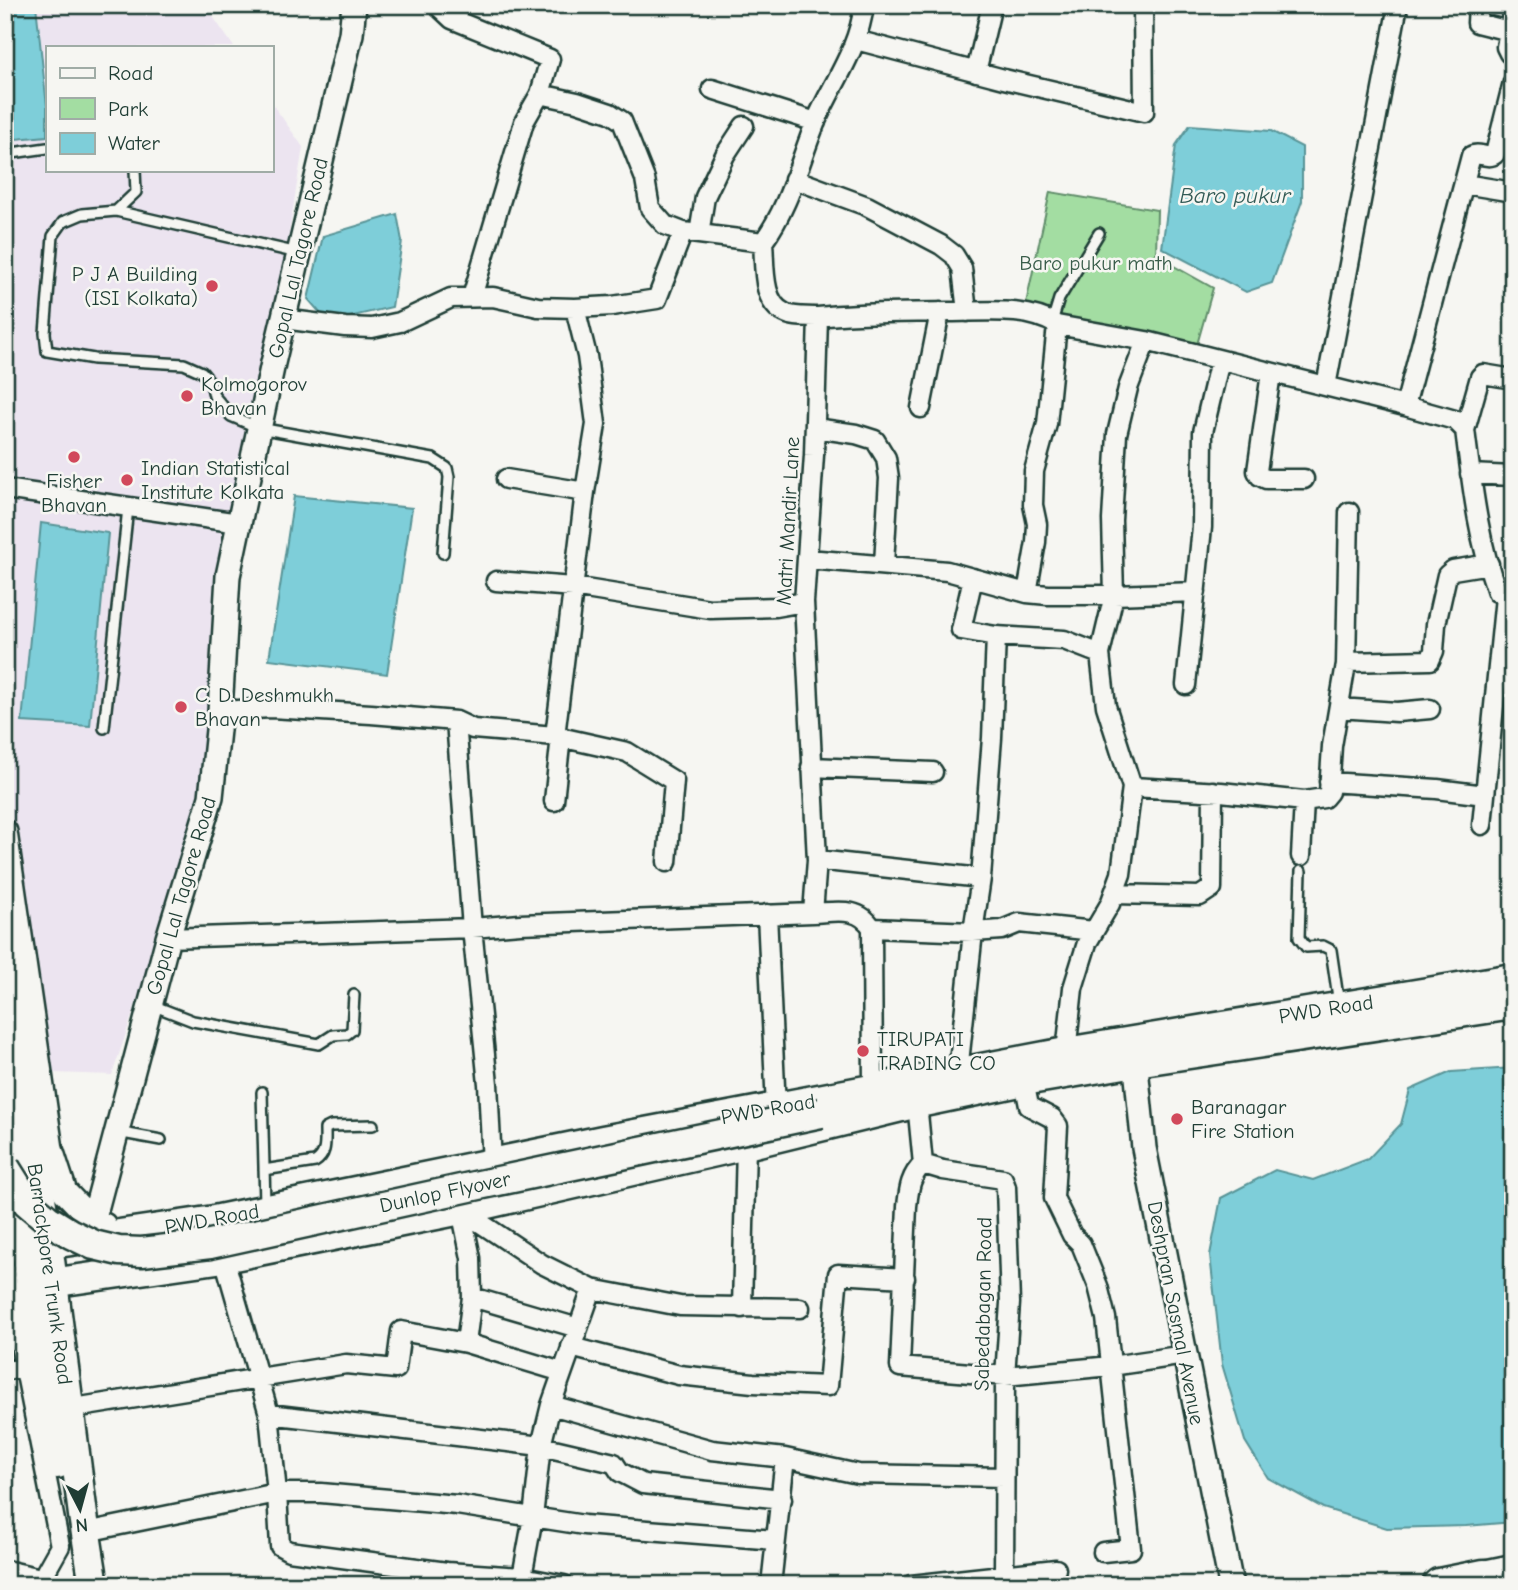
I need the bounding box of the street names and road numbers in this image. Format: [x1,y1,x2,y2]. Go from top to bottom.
street label: Gopal Lal Tagore Road [263,155,333,361]
street label: Matri Mandir Lane [772,436,804,606]
street label: Gopal Lal Tagore Road [141,794,221,998]
street label: PWD Road [1277,990,1375,1028]
street label: PWD Road [719,1089,817,1129]
street label: Barrackpore Trunk Road [23,1162,77,1386]
street label: Dunlop Flyover [377,1166,513,1218]
street label: PWD Road [163,1199,261,1239]
street label: Deshpran Sasmal Avenue [1143,1199,1209,1427]
street label: Sabedabagan Road [969,1217,997,1391]

